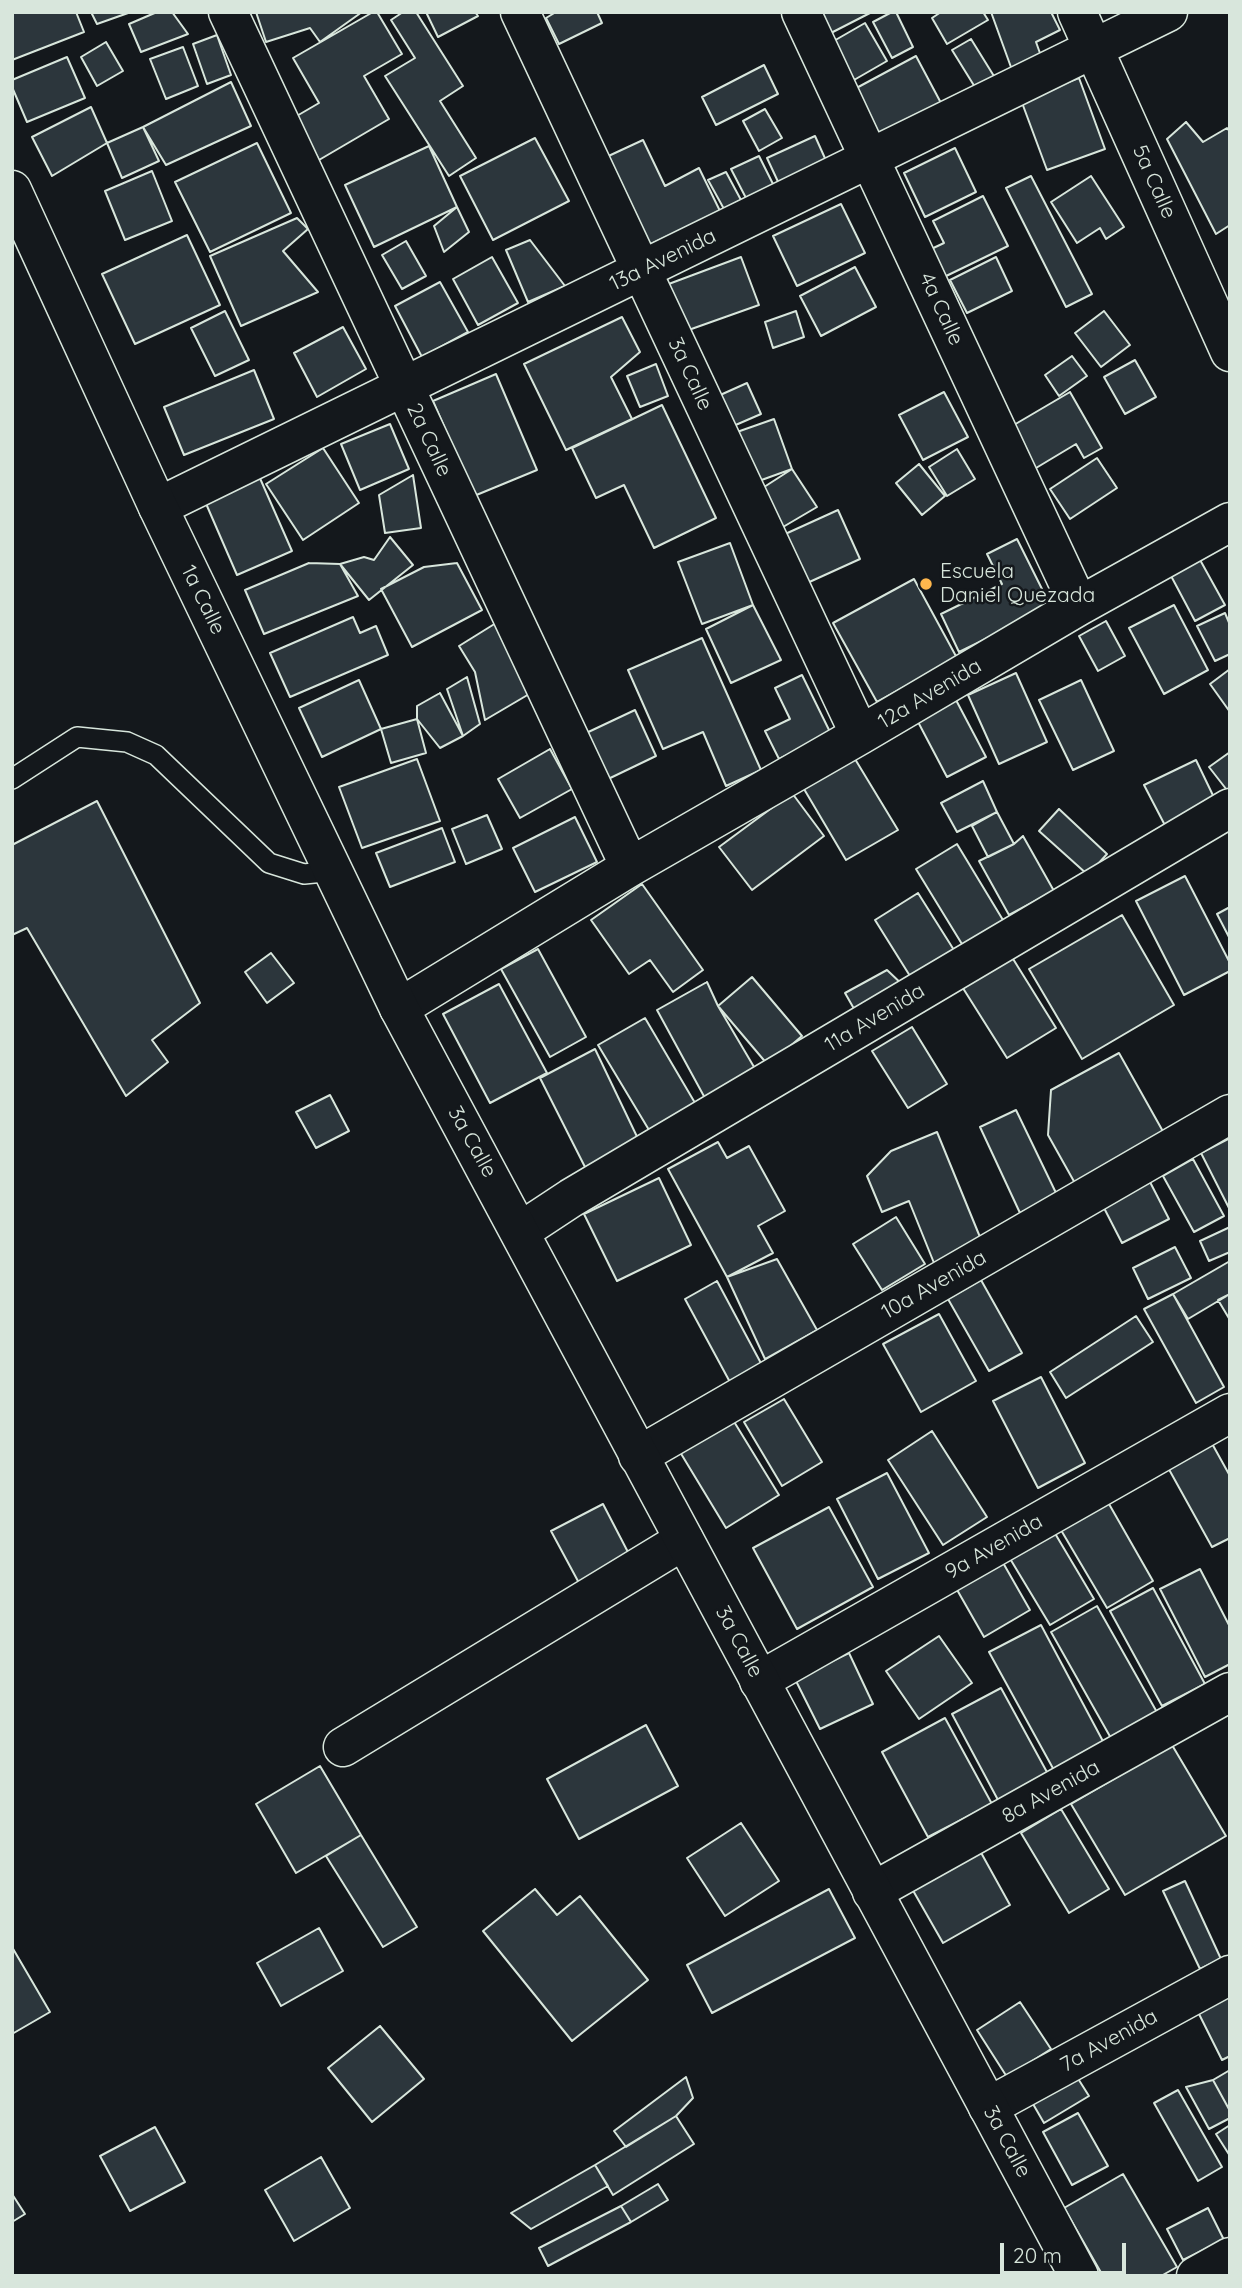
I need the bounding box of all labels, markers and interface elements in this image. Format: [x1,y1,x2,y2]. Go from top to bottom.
street label: 5a Calle [1127,141,1181,223]
street label: 13a Avenida [606,223,720,297]
street label: 4a Calle [913,269,969,349]
street label: 3a Calle [662,334,718,414]
street label: 2a Calle [401,399,457,481]
place label: Escuela Daniel Quezada [940,559,1095,609]
street label: 1a Calle [175,561,231,639]
marker: Escuela Daniel Quezada [918,576,934,592]
street label: 12a Avenida [874,653,986,735]
street label: 11a Avenida [821,978,929,1058]
street label: 3a Calle [442,1102,502,1182]
street label: 10a Avenida [877,1245,991,1325]
street label: 9a Avenida [941,1509,1047,1585]
street label: 3a Calle [710,1602,768,1682]
street label: 8a Avenida [998,1755,1104,1829]
street label: 7a Avenida [1056,2004,1162,2078]
street label: 3a Calle [978,2102,1036,2182]
scale bar [1004,2228,1130,2272]
text: 20 m [1013,2242,1062,2268]

